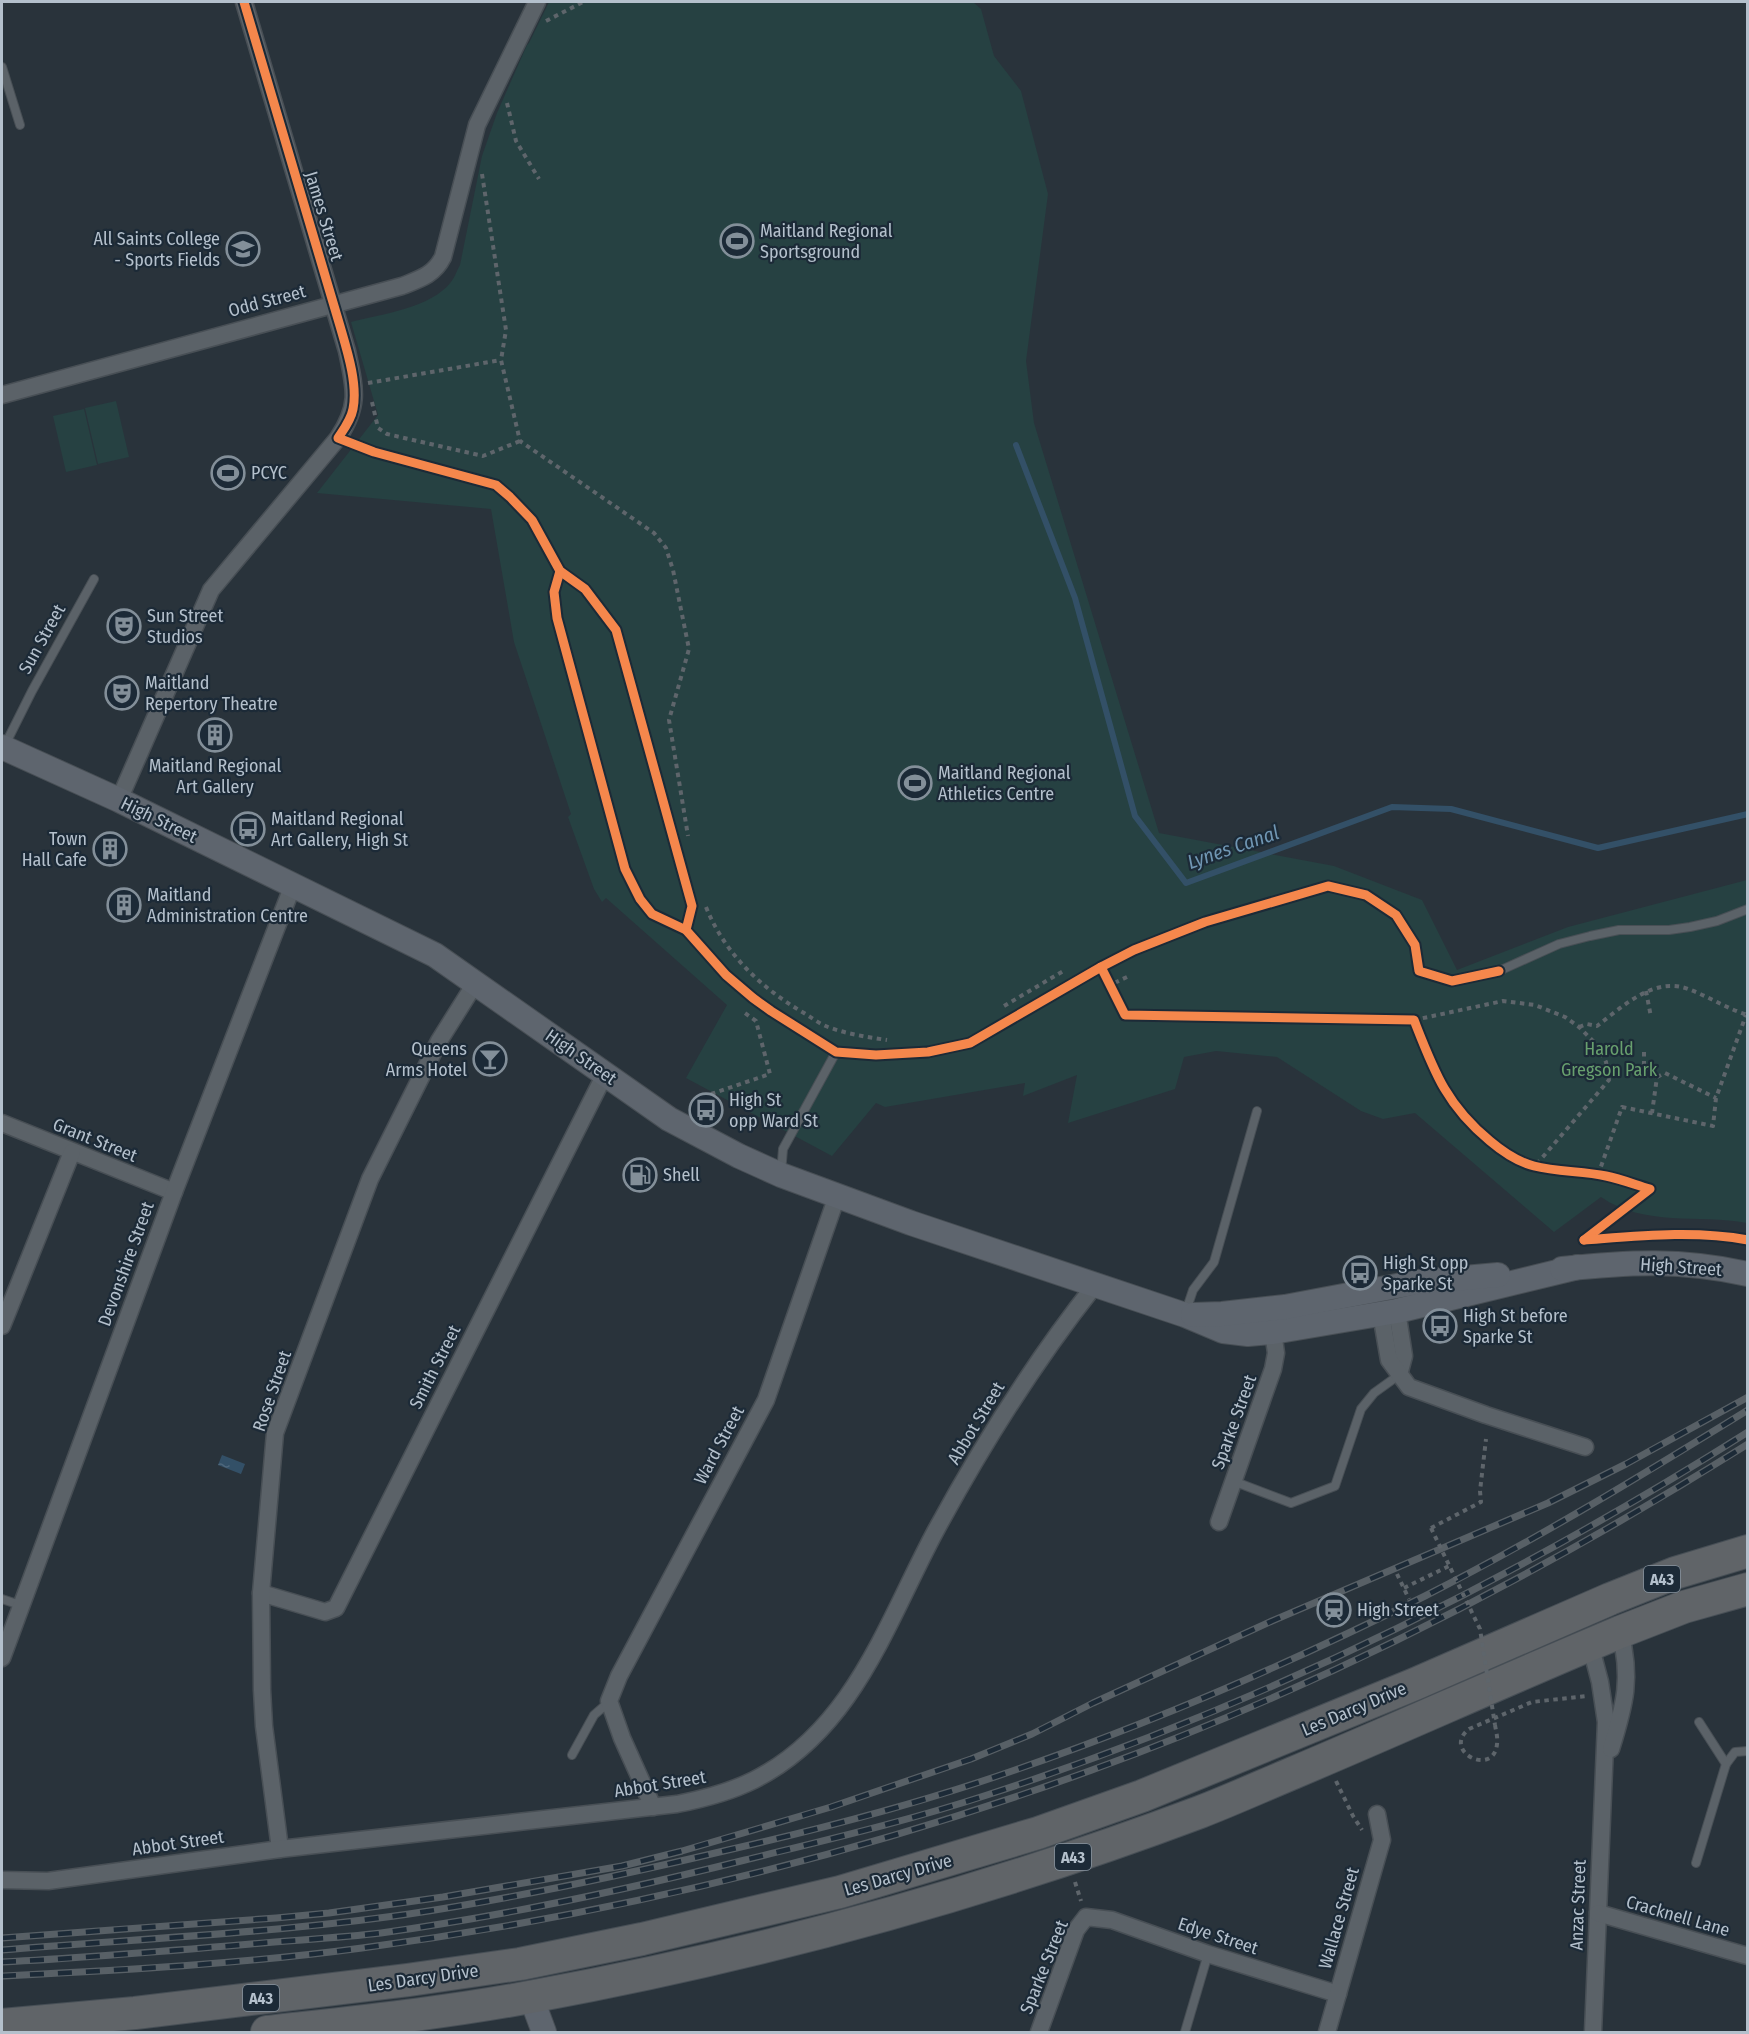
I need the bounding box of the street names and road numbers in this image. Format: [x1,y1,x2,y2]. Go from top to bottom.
street label: James Street [300,168,348,264]
street label: Odd Street [226,280,308,322]
street label: Sun Street [14,600,70,678]
street label: High Street [117,792,201,848]
street label: High Street [541,1025,621,1090]
street label: Grant Street [50,1113,140,1167]
street label: Devonshire Street [93,1199,159,1329]
street label: High Street [1639,1253,1723,1281]
street label: Smith Street [405,1321,466,1413]
street label: Rose Street [248,1348,296,1434]
street label: Sparke Street [1207,1372,1261,1472]
street label: Abbot Street [943,1378,1009,1468]
street label: Ward Street [689,1402,749,1488]
road number: A43 [1644,1566,1680,1592]
street label: Les Darcy Drive [1298,1677,1410,1741]
street label: Abbot Street [613,1766,707,1802]
street label: Abbot Street [131,1826,225,1860]
road number: A43 [1055,1844,1091,1870]
street label: Les Darcy Drive [841,1849,955,1901]
street label: Anzac Street [1565,1859,1591,1951]
street label: Wallace Street [1314,1865,1364,1971]
street label: Cracknell Lane [1624,1891,1732,1941]
street label: Edye Street [1175,1913,1261,1959]
street label: Sparke Street [1015,1917,1073,2017]
street label: Les Darcy Drive [366,1959,480,1997]
road number: A43 [243,1985,279,2011]

